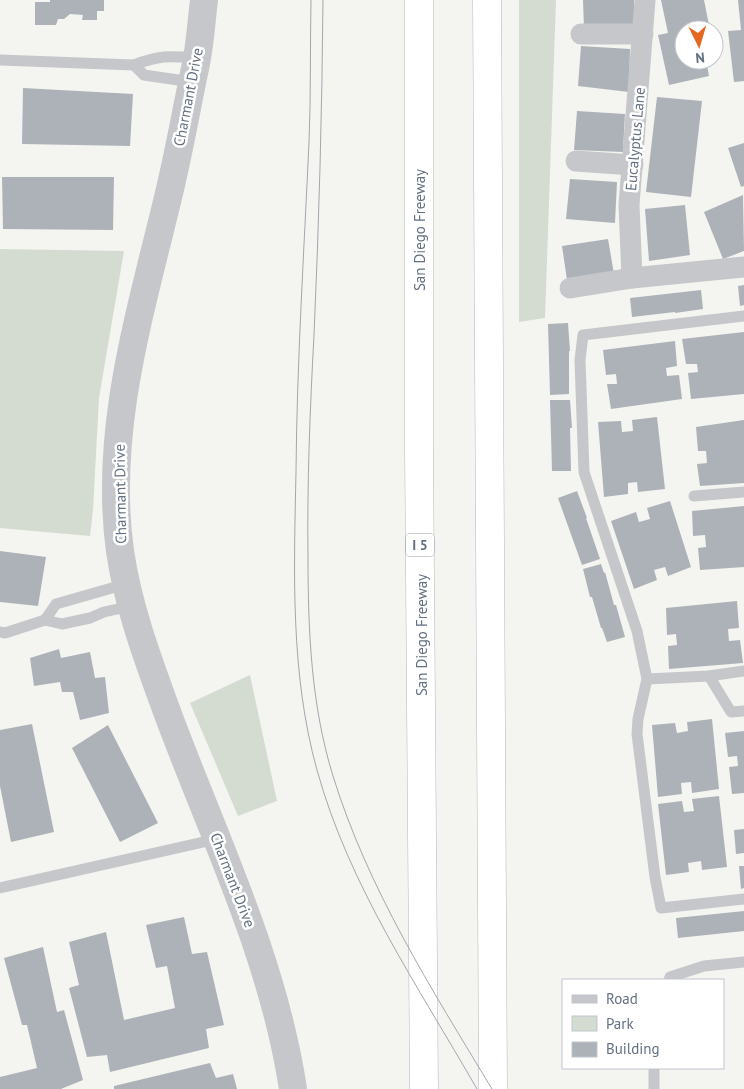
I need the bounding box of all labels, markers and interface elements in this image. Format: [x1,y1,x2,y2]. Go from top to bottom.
north arrow [674,20,724,70]
street label: Charmant Drive [169,46,207,148]
text: N [695,49,706,67]
street label: Eucalyptus Lane [621,86,649,192]
street label: San Diego Freeway [410,169,429,291]
street label: Charmant Drive [110,444,130,544]
road number: I 5 [406,534,434,556]
street label: San Diego Freeway [412,574,431,696]
street label: Charmant Drive [206,830,260,930]
legend [562,979,724,1069]
text: Road [606,989,638,1008]
text: Park [606,1014,634,1033]
text: Building [606,1039,660,1058]

